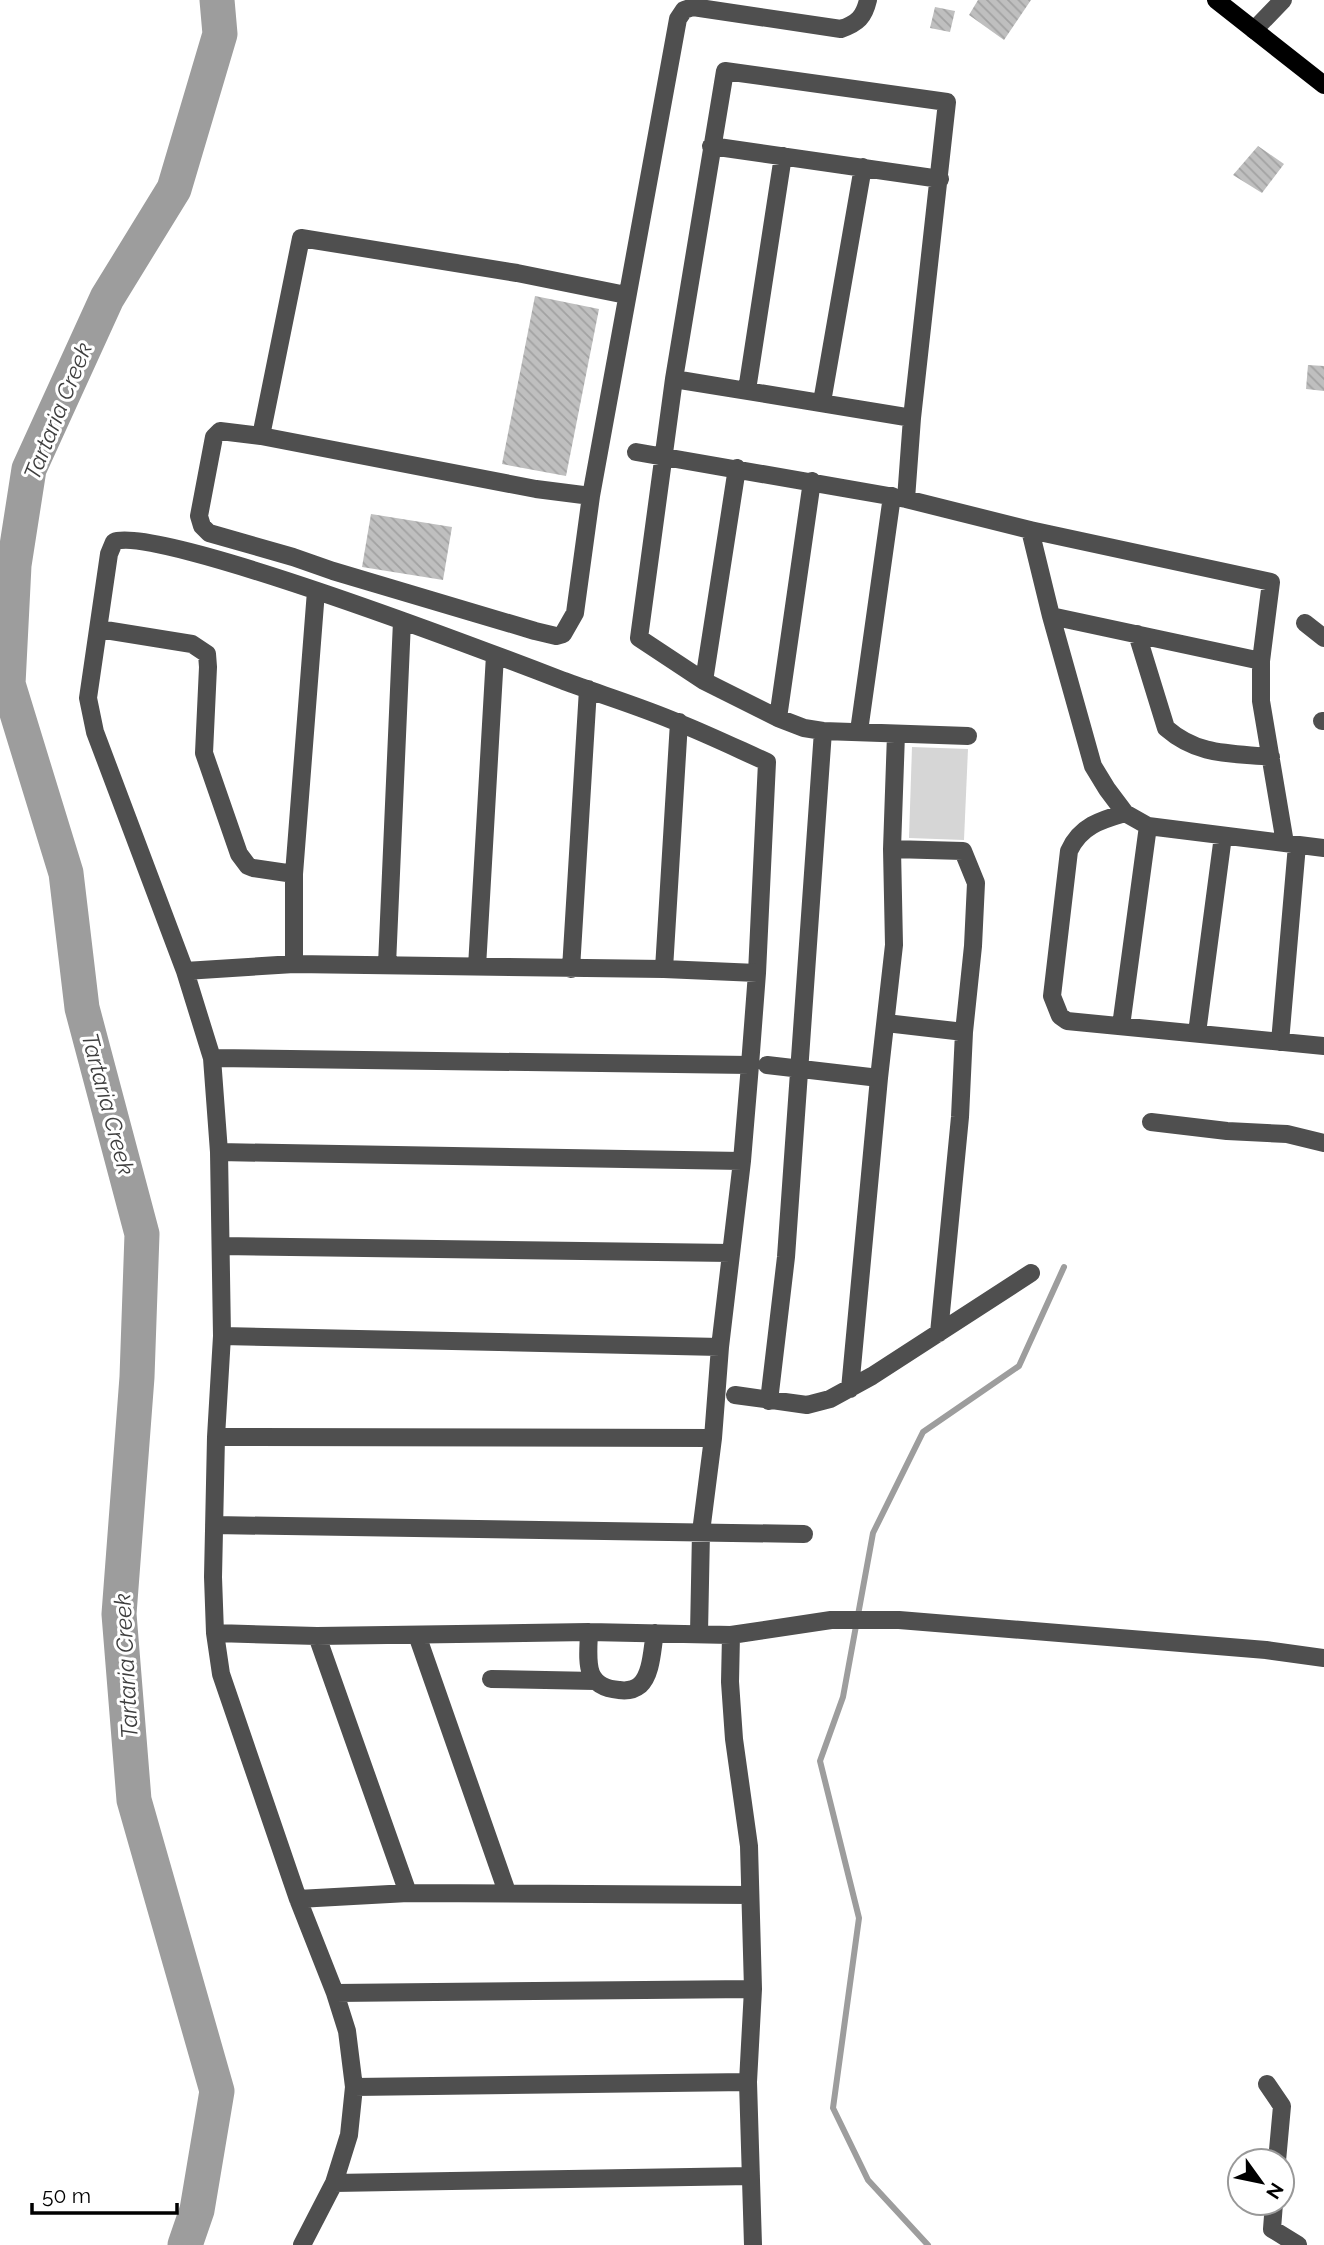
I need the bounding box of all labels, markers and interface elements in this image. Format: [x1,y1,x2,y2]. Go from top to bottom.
water label: Tartaria Creek [18,338,97,483]
water label: Tartaria Creek [77,1030,140,1178]
water label: Tartaria Creek [108,1593,143,1739]
north arrow [1226,2147,1296,2217]
scale bar [32,2172,177,2216]
text: N [1262,2179,1288,2203]
text: 50 m [42,2183,91,2208]

